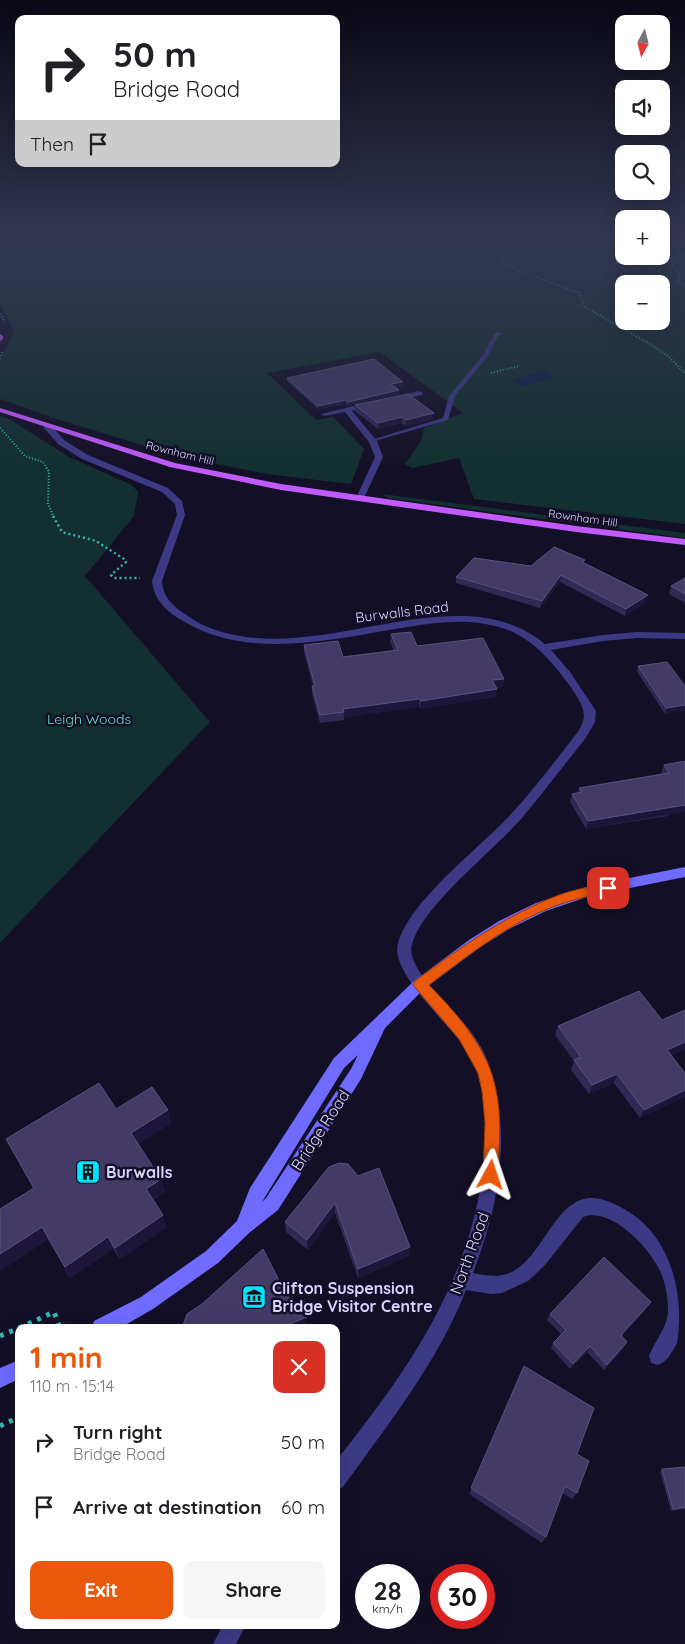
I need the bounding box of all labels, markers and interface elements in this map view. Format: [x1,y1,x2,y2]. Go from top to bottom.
north arrow [615,15,670,70]
map controls [615,15,670,330]
text: 50 m [113,32,197,76]
icon: right [30,35,95,100]
text: Bridge Road [113,75,240,103]
button: sound [615,80,670,135]
icon: arrive [84,130,112,158]
text: Then [30,132,74,156]
button: search [615,145,670,200]
button: + [615,210,670,265]
button: − [615,275,670,330]
street label: Rownham Hill [144,438,216,468]
street label: Rownham Hill [547,506,619,530]
street label: Burwalls Road [354,597,450,627]
park label: Leigh Woods [47,710,131,728]
pin [587,867,629,909]
icon: arrive [594,874,622,902]
street label: Bridge Road [286,1086,354,1174]
position arrow [464,1148,516,1200]
building icon: Burwalls [75,1159,101,1185]
place label: Burwalls [106,1162,173,1182]
street label: North Road [445,1209,493,1297]
place label: Clifton Suspension Bridge Visitor Centre [272,1278,433,1316]
museum icon: Clifton Suspension Bridge Visitor Centre [241,1284,267,1310]
text: 1 min [30,1338,103,1376]
button: close [273,1341,325,1393]
text: 110 m · 15:14 [30,1376,114,1396]
text: Turn right [73,1420,162,1444]
icon: right [30,1428,58,1456]
text: 50 m [281,1430,325,1454]
text: Bridge Road [73,1444,165,1464]
icon: arrive [30,1493,58,1521]
text: Arrive at destination [73,1495,262,1519]
text: 60 m [281,1495,325,1519]
button: Exit [30,1561,173,1619]
button: Share [183,1561,325,1619]
speed limit sign: 30 [430,1564,495,1629]
text: 28 [374,1575,401,1606]
text: km/h [372,1601,403,1616]

